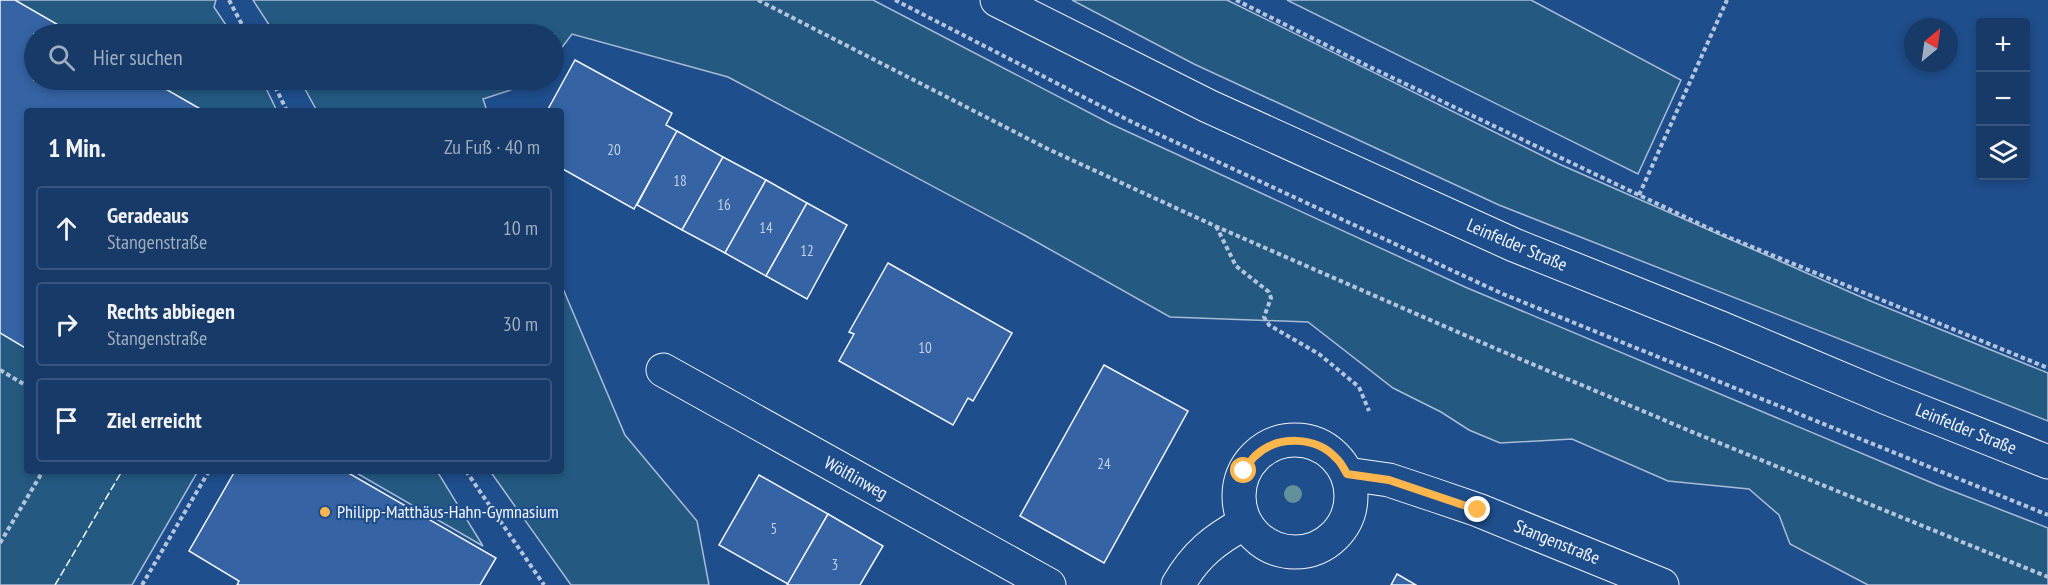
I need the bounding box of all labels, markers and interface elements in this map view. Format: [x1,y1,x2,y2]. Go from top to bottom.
north arrow [1904,18,1958,72]
map controls [1976,18,2030,180]
button: + [1976,18,2030,72]
search box [24,24,564,90]
icon: search [45,41,78,74]
text: Hier suchen [93,43,183,71]
button: − [1976,72,2030,126]
button: layers [1976,126,2030,180]
text: 1 Min. [48,131,106,164]
text: Zu Fuß · 40 m [444,134,540,160]
house number: 20 [607,140,621,159]
house number: 18 [673,171,687,190]
house number: 16 [717,195,731,214]
text: Geradeaus [107,201,189,229]
icon: ahead [50,212,83,245]
street label: Leinfelder Straße [1463,213,1571,276]
text: 10 m [503,215,538,241]
house number: 14 [759,218,773,237]
text: Stangenstraße [107,229,207,255]
house number: 12 [800,241,814,260]
text: Rechts abbiegen [107,297,235,325]
icon: right [50,308,83,341]
text: 30 m [503,311,538,337]
text: Stangenstraße [107,325,207,351]
house number: 10 [918,338,932,357]
street label: Leinfelder Straße [1912,398,2020,459]
icon: arrive [50,404,83,437]
text: Ziel erreicht [107,406,202,434]
street label: Wölflinweg [820,451,892,504]
house number: 24 [1097,454,1111,473]
route start [1230,457,1256,483]
route end [1464,496,1490,522]
place label: Philipp-Matthäus-Hahn-Gymnasium [337,500,559,523]
marker: Philipp-Matthäus-Hahn-Gymnasium [318,505,332,519]
street label: Stangenstraße [1511,514,1603,569]
house number: 5 [771,519,777,538]
house number: 3 [832,555,838,574]

